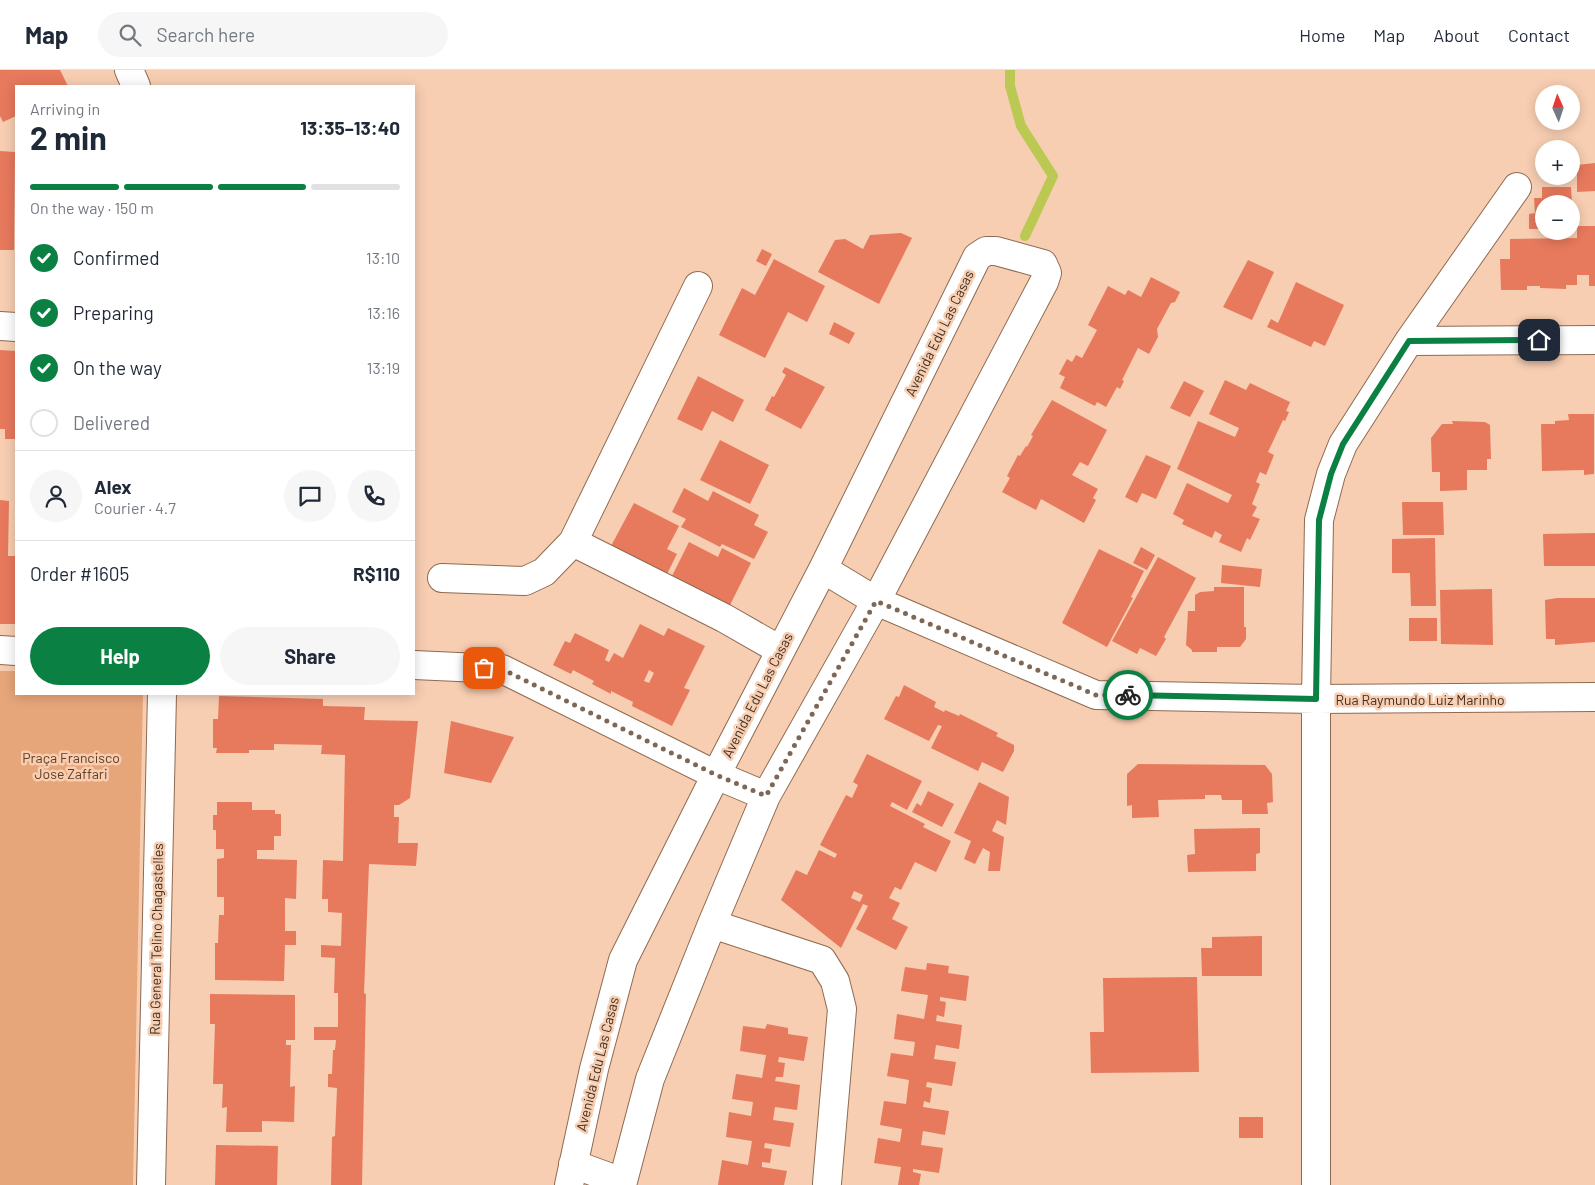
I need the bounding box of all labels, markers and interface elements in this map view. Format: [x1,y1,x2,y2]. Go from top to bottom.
search box [98,12,448,57]
text: Map [25,20,68,49]
icon: search [116,21,144,49]
text: Search here [156,23,255,46]
text: Home [1299,24,1345,46]
text: Map [1373,24,1405,46]
text: About [1433,24,1480,46]
text: Contact [1508,24,1570,46]
north arrow [1535,85,1580,130]
map controls [1535,85,1580,240]
text: Arriving in [30,99,100,118]
text: 13:35–13:40 [300,116,400,139]
text: 2 min [30,118,107,156]
button: + [1535,140,1580,185]
button: − [1535,195,1580,240]
text: On the way · 150 m [30,198,154,217]
icon: check [30,244,58,272]
text: Confirmed [73,246,160,269]
text: 13:10 [366,248,400,267]
street label: Avenida Edu Las Casas [901,267,977,399]
icon: check [30,299,58,327]
text: Preparing [73,301,154,324]
text: 13:16 [367,303,400,322]
pin [1518,319,1560,361]
icon: home [1525,326,1553,354]
icon: check [30,354,58,382]
text: On the way [73,356,162,379]
text: 13:19 [367,358,400,377]
text: Delivered [73,411,150,434]
button: person [30,470,82,522]
button: chat [284,470,336,522]
button: phone [348,470,400,522]
text: Alex [94,475,132,498]
text: Courier · 4.7 [94,498,176,517]
text: Order #1605 [30,562,129,585]
text: R$110 [353,562,400,585]
button: Help [30,627,210,685]
button: Share [220,627,400,685]
street label: Avenida Edu Las Casas [718,629,796,760]
pin [463,647,505,689]
icon: bag [470,654,498,682]
courier [1103,670,1153,720]
icon: bike [1114,681,1142,709]
street label: Rua Raymundo Luiz Marinho [1335,691,1505,708]
park label: Praça Francisco Jose Zaffari [22,749,120,782]
street label: Rua General Telino Chagastelles [146,843,166,1035]
street label: Avenida Edu Las Casas [572,995,622,1133]

